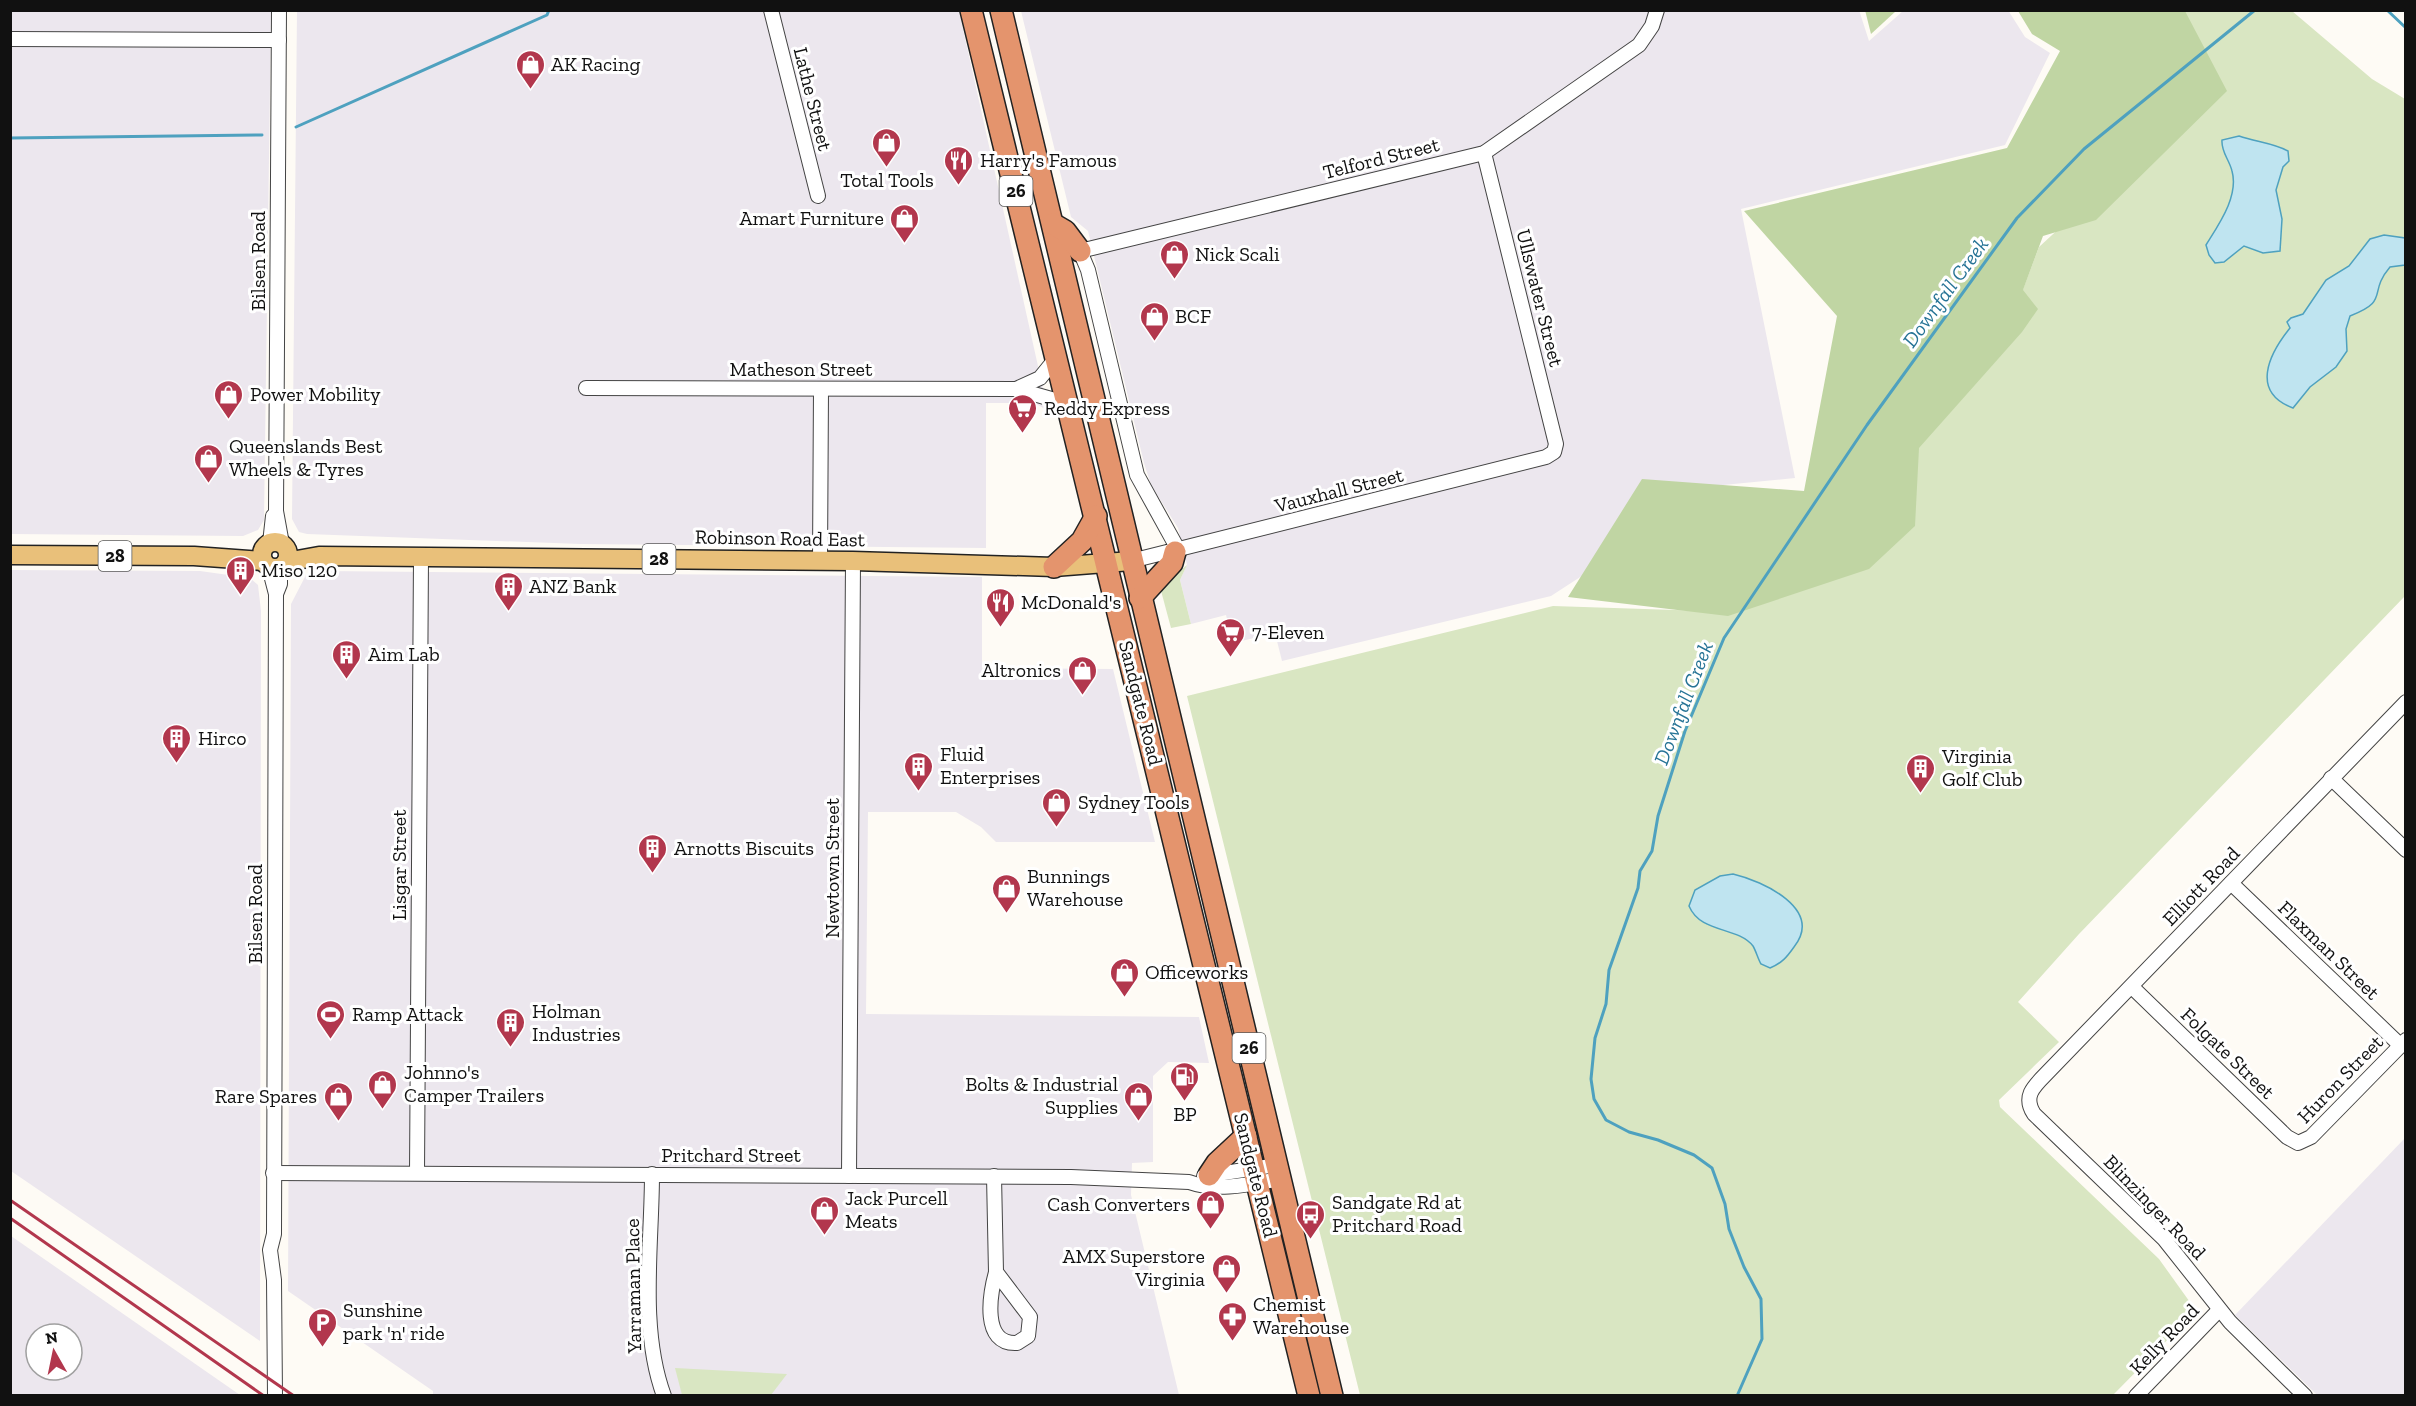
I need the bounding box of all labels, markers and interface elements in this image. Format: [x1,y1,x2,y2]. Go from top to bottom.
street label: Lathe Street [789,45,838,154]
shop icon: AK Racing [514,48,546,90]
place label: AK Racing [551,52,640,76]
shop icon: Total Tools [871,126,903,168]
street label: Telford Street [1320,132,1442,184]
restaurant icon: Harry's Famous [943,144,975,186]
place label: Harry's Famous [980,148,1117,172]
place label: Total Tools [840,168,934,192]
road number: 26 [1000,176,1032,206]
shop icon: Amart Furniture [889,202,921,244]
place label: Amart Furniture [739,206,884,230]
street label: Bilsen Road [246,211,270,311]
street label: Ullswater Street [1511,227,1569,370]
water label: Downfall Creek [1897,232,1993,352]
shop icon: Nick Scali [1158,238,1190,280]
place label: Nick Scali [1195,242,1280,266]
shop icon: BCF [1138,300,1170,342]
place label: BCF [1175,304,1211,328]
street label: Matheson Street [730,357,873,381]
shop icon: Power Mobility [213,378,245,420]
place label: Power Mobility [250,382,381,406]
supermarket icon: Reddy Express [1007,392,1039,434]
place label: Reddy Express [1044,396,1170,420]
place label: Queenslands Best Wheels & Tyres [229,434,383,481]
shop icon: Queenslands Best Wheels & Tyres [192,442,224,484]
street label: Vauxhall Street [1271,462,1406,518]
street label: Robinson Road East [695,525,866,551]
road number: 28 [98,541,132,571]
road number: 28 [642,544,676,574]
building icon: Miso 120 [224,554,256,596]
place label: Miso 120 [261,558,337,582]
building icon: ANZ Bank [492,570,524,612]
place label: ANZ Bank [529,574,617,598]
restaurant icon: McDonald's [984,586,1016,628]
place label: McDonald's [1021,590,1121,614]
supermarket icon: 7-Eleven [1215,616,1247,658]
place label: 7-Eleven [1252,620,1325,644]
building icon: Aim Lab [331,638,363,680]
street label: Sandgate Road [1114,638,1168,768]
water label: Downfall Creek [1648,638,1718,768]
place label: Aim Lab [368,642,440,666]
shop icon: Altronics [1066,654,1098,696]
place label: Altronics [982,658,1061,682]
building icon: Hirco [161,722,193,764]
place label: Hirco [198,726,247,750]
place label: Fluid Enterprises [940,742,1040,789]
place label: Virginia Golf Club [1941,744,2022,791]
building icon: Fluid Enterprises [903,750,935,792]
building icon: Virginia Golf Club [1905,752,1937,794]
shop icon: Sydney Tools [1041,786,1073,828]
place label: Sydney Tools [1078,790,1190,814]
street label: Newtown Street [820,797,844,938]
street label: Lisgar Street [387,809,411,921]
building icon: Arnotts Biscuits [637,832,669,874]
place label: Arnotts Biscuits [674,836,814,860]
street label: Elliott Road [2157,841,2245,931]
street label: Bilsen Road [243,864,267,964]
place label: Bunnings Warehouse [1027,864,1123,911]
shop icon: Bunnings Warehouse [990,872,1022,914]
street label: Flaxman Street [2273,896,2385,1005]
shop icon: Officeworks [1108,956,1140,998]
place label: Officeworks [1145,960,1248,984]
sports icon: Ramp Attack [315,998,347,1040]
place label: Holman Industries [532,999,620,1046]
place label: Ramp Attack [352,1002,464,1026]
street label: Folgate Street [2176,1002,2280,1104]
building icon: Holman Industries [495,1006,527,1048]
street label: Huron Street [2292,1030,2388,1128]
road number: 26 [1232,1033,1266,1063]
place label: Johnno's Camper Trailers [404,1060,544,1107]
fuel station icon: BP [1169,1060,1201,1102]
shop icon: Johnno's Camper Trailers [367,1068,399,1110]
place label: Bolts & Industrial Supplies [965,1072,1118,1119]
shop icon: Rare Spares [322,1080,354,1122]
shop icon: Bolts & Industrial Supplies [1123,1080,1155,1122]
place label: Rare Spares [215,1084,317,1108]
place label: BP [1173,1102,1197,1126]
street label: Sandgate Road [1229,1110,1283,1240]
street label: Pritchard Street [661,1143,801,1167]
street label: Blinzinger Road [2099,1150,2211,1264]
place label: Jack Purcell Meats [845,1186,948,1233]
shop icon: Cash Converters [1195,1188,1227,1230]
place label: Sandgate Rd at Pritchard Road [1332,1190,1462,1237]
place label: Cash Converters [1047,1192,1190,1216]
shop icon: Jack Purcell Meats [808,1194,840,1236]
bus stop icon: Sandgate Rd at Pritchard Road [1295,1198,1327,1240]
street label: Yarraman Place [620,1218,646,1355]
place label: AMX Superstore Virginia [1063,1244,1205,1291]
shop icon: AMX Superstore Virginia [1210,1252,1242,1294]
place label: Chemist Warehouse [1253,1292,1349,1339]
place label: Sunshine park 'n' ride [343,1298,445,1345]
street label: Kelly Road [2124,1298,2204,1380]
pharmacy icon: Chemist Warehouse [1216,1300,1248,1342]
parking icon: Sunshine park 'n' ride [306,1306,338,1348]
north arrow [24,1322,84,1382]
text: N [44,1327,59,1348]

